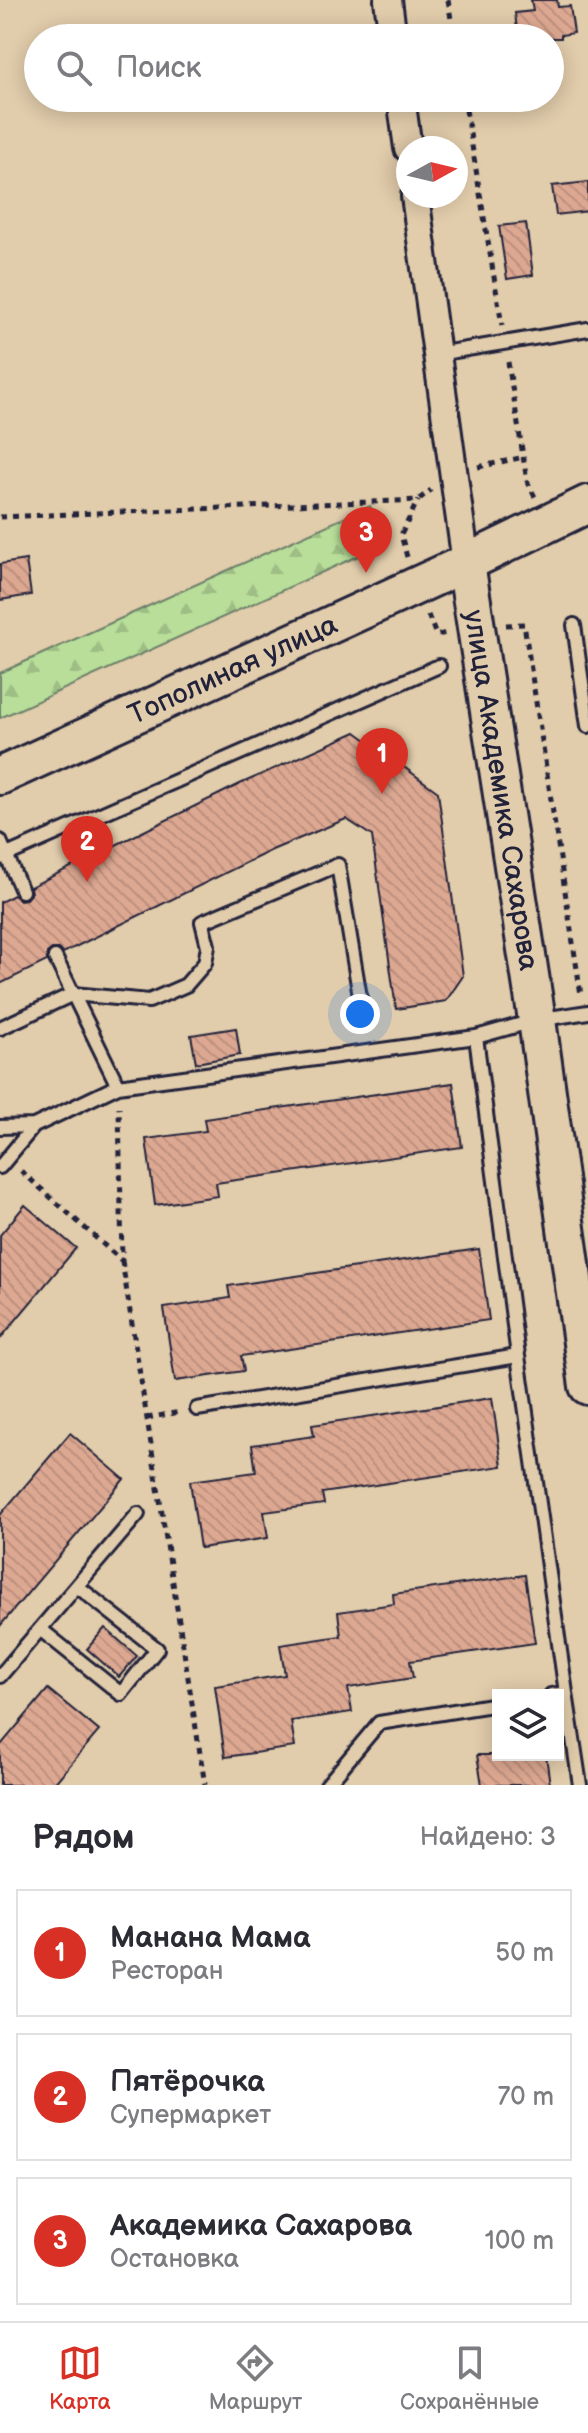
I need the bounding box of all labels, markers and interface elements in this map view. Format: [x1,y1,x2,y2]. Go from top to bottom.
search box [24,24,564,112]
icon: search [52,46,96,90]
text: Поиск [116,50,202,86]
north arrow [396,136,468,208]
pin: 3 [340,507,392,573]
street label: Тополиная улица [123,607,343,732]
street label: улица Академика Сахарова [457,608,546,973]
pin: 1 [356,728,408,794]
pin: 2 [61,816,113,882]
your location [340,994,380,1034]
map controls [492,1689,564,1761]
button: layers [492,1689,564,1761]
text: Рядом [32,1817,134,1858]
text: Найдено: 3 [420,1822,556,1853]
text: Манана Мама [110,1920,310,1956]
text: 1 [55,1938,65,1969]
text: 50 m [495,1938,554,1969]
text: Ресторан [110,1956,224,1987]
text: Пятёрочка [110,2064,265,2100]
text: 2 [52,2082,68,2113]
text: 70 m [497,2082,554,2113]
text: Супермаркет [110,2100,271,2131]
text: Академика Сахарова [110,2208,412,2244]
text: 3 [52,2226,68,2257]
text: 100 m [485,2226,554,2257]
text: Остановка [110,2244,239,2275]
tab: Карта [49,2341,111,2416]
tab: Маршрут [209,2341,302,2416]
tab: Сохранённые [400,2341,539,2416]

